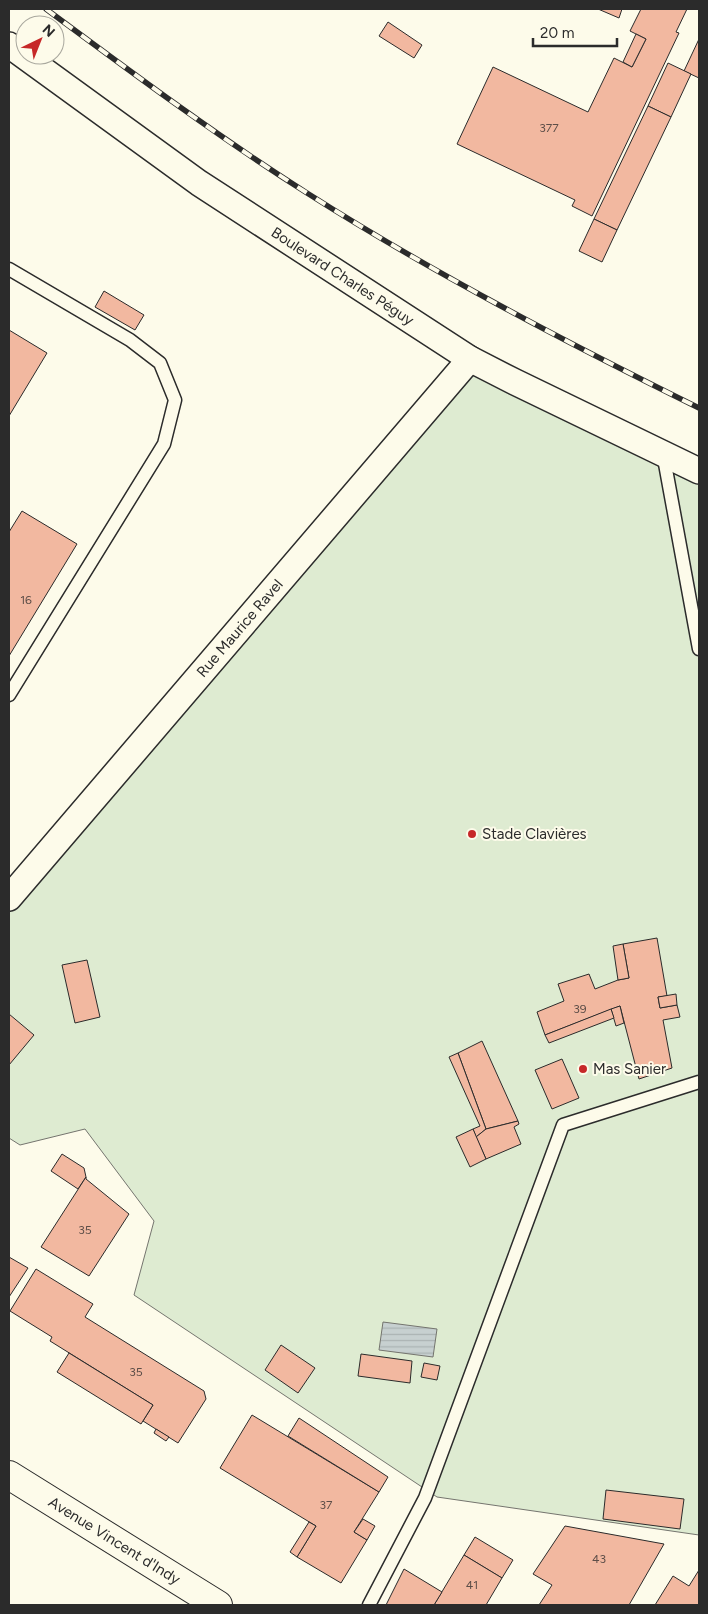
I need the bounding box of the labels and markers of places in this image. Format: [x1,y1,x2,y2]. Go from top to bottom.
place label: Stade Clavières [482,825,587,843]
marker: Stade Clavières [466,828,478,840]
place label: Mas Sanier [593,1060,666,1078]
marker: Mas Sanier [577,1063,589,1075]

